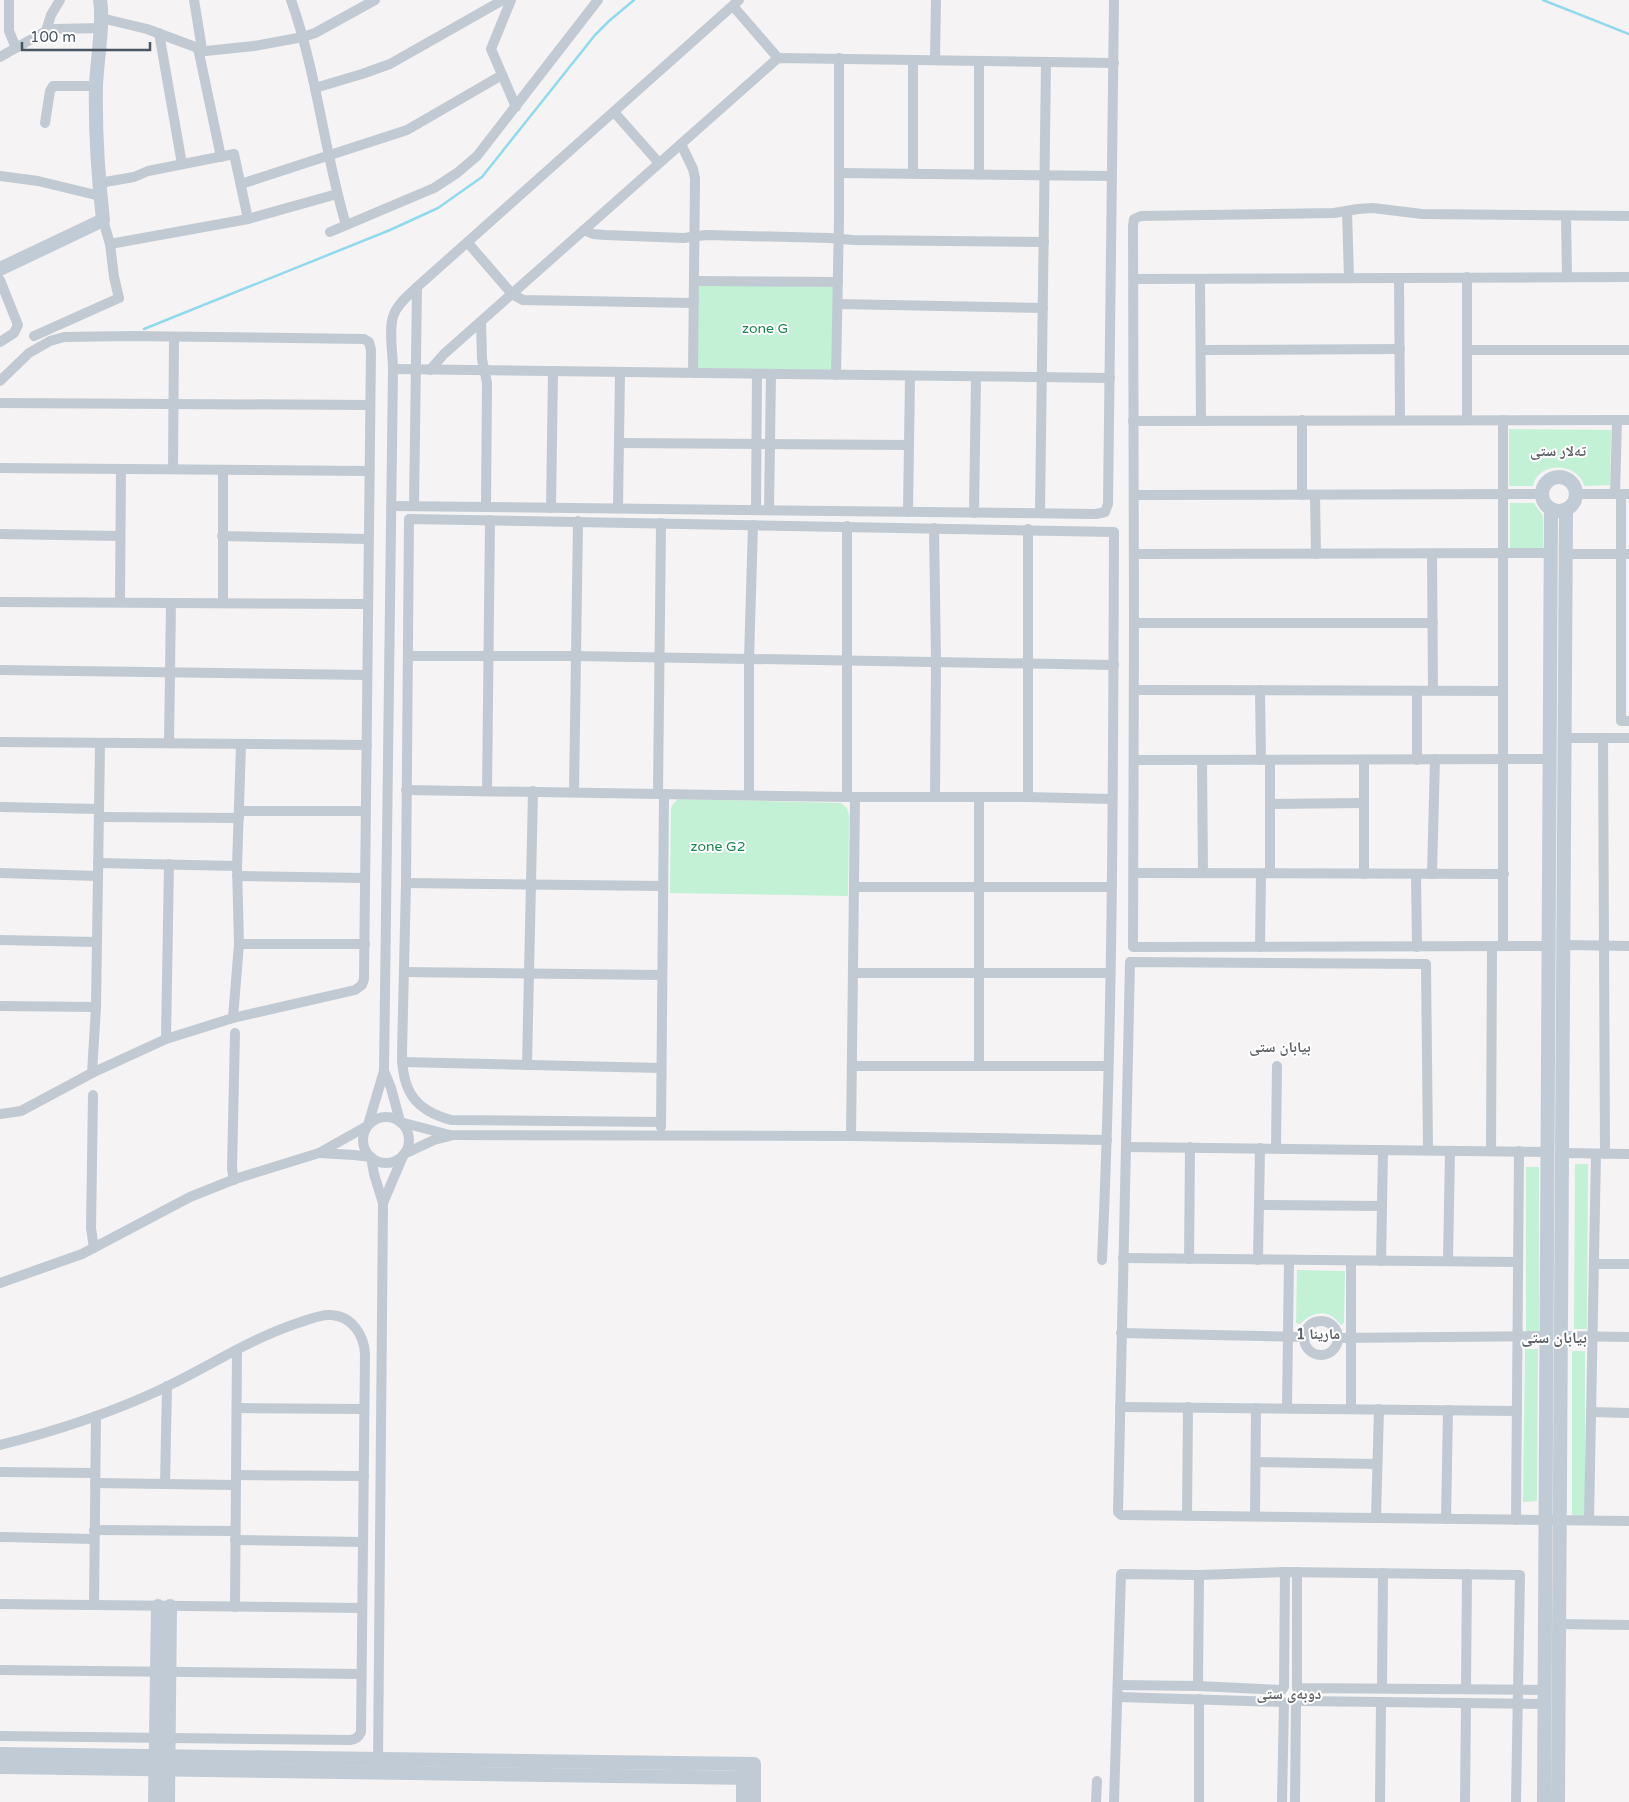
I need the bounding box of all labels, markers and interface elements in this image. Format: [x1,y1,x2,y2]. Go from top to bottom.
scale bar [22,20,150,52]
text: 100 m [30,28,76,46]
park label: zone G [742,320,788,337]
district label: ته‌لار ستی [1530,442,1586,460]
park label: zone G2 [691,838,745,855]
district label: بیابان ستی [1249,1038,1311,1056]
district label: مارینا 1 [1296,1325,1340,1343]
district label: بیابان ستی [1521,1328,1587,1348]
district label: دوبه‌ی ستی [1257,1685,1321,1703]

